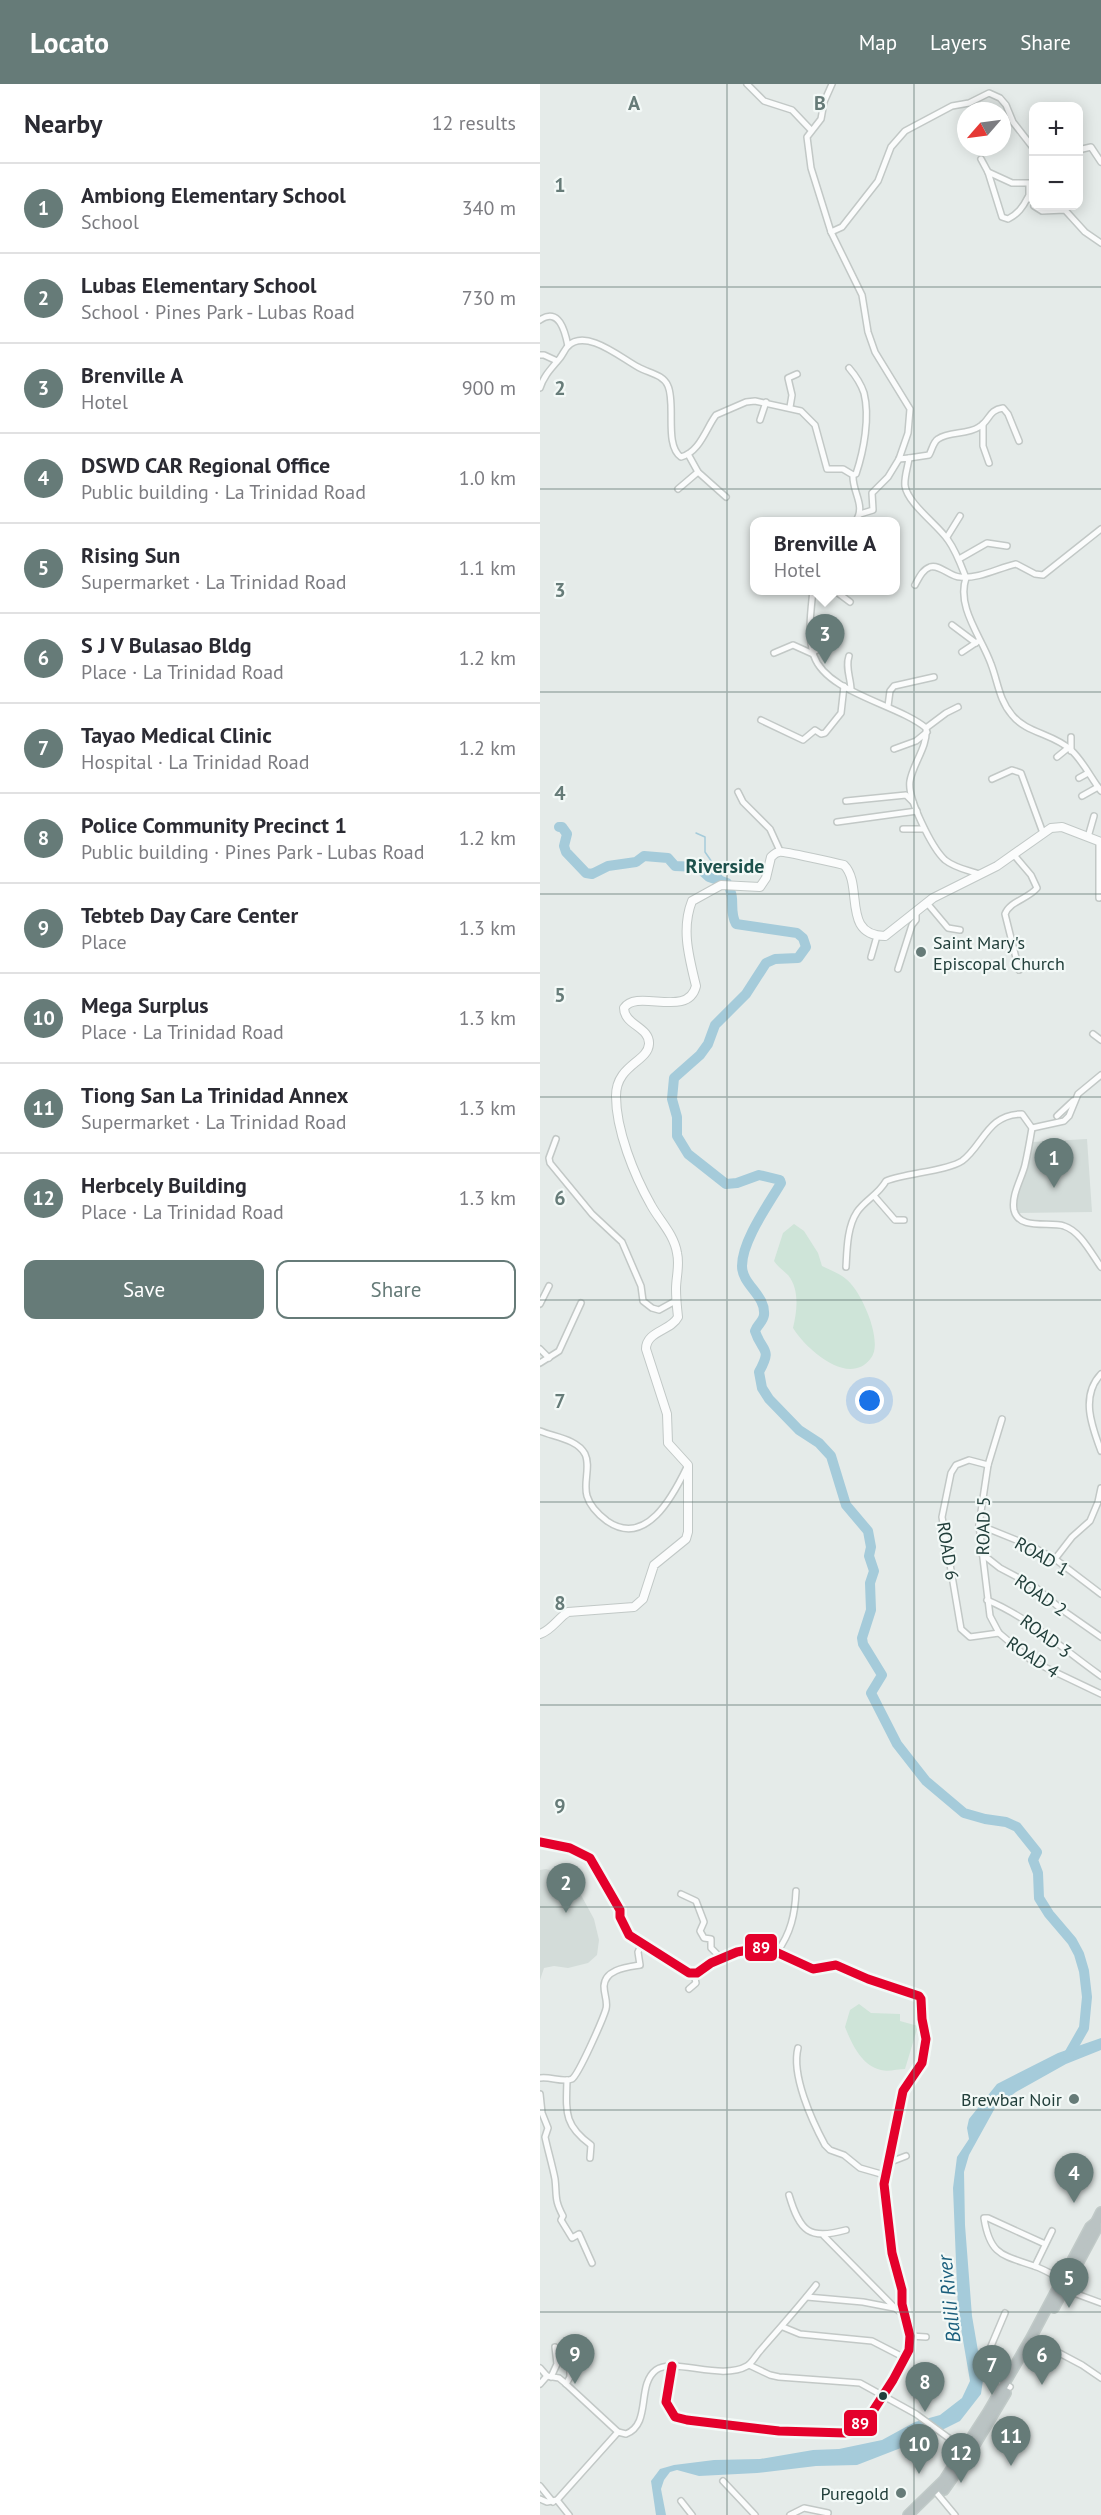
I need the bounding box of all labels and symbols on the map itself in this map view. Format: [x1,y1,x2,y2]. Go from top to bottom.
text: A [628,90,641,116]
text: B [814,90,826,116]
north arrow [957,102,1011,156]
text: 1 [554,172,566,198]
text: 2 [554,375,566,401]
text: 3 [554,577,566,603]
pin: 3 [806,614,844,664]
text: 4 [554,780,566,806]
district label: Riverside [686,853,764,879]
place label: Saint Mary's Episcopal Church [933,931,1065,975]
marker: Saint Mary's Episcopal Church [914,945,928,959]
text: 5 [554,982,566,1008]
pin: 1 [1034,1138,1074,1188]
text: 6 [554,1185,566,1211]
your location [855,1386,884,1415]
text: 7 [554,1388,566,1414]
street label: ROAD 5 [971,1496,995,1556]
street label: ROAD 6 [932,1520,964,1582]
street label: ROAD 1 [1011,1531,1073,1581]
street label: ROAD 2 [1010,1569,1072,1621]
text: 8 [554,1590,566,1616]
street label: ROAD 3 [1016,1609,1076,1663]
street label: ROAD 4 [1002,1631,1064,1683]
text: 9 [554,1793,566,1819]
pin: 2 [546,1864,586,1913]
line badge: 89 [744,1933,778,1962]
text: 89 [752,1937,770,1957]
place label: Brewbar Noir [961,2088,1062,2111]
marker: Brewbar Noir [1067,2092,1081,2106]
pin: 4 [1054,2154,1094,2203]
water label: Balili River [931,2252,967,2344]
pin: 5 [1050,2258,1088,2308]
pin: 9 [555,2334,594,2384]
pin: 6 [1022,2336,1062,2385]
pin: 7 [972,2346,1012,2395]
pin: 8 [906,2362,944,2412]
unlabelled marker [877,2390,889,2402]
line badge: 89 [843,2409,878,2437]
text: 89 [851,2413,869,2433]
pin: 11 [992,2416,1030,2466]
pin: 10 [900,2424,938,2474]
pin: 12 [942,2434,980,2483]
place label: Puregold [821,2482,889,2505]
marker: Puregold [894,2486,908,2500]

